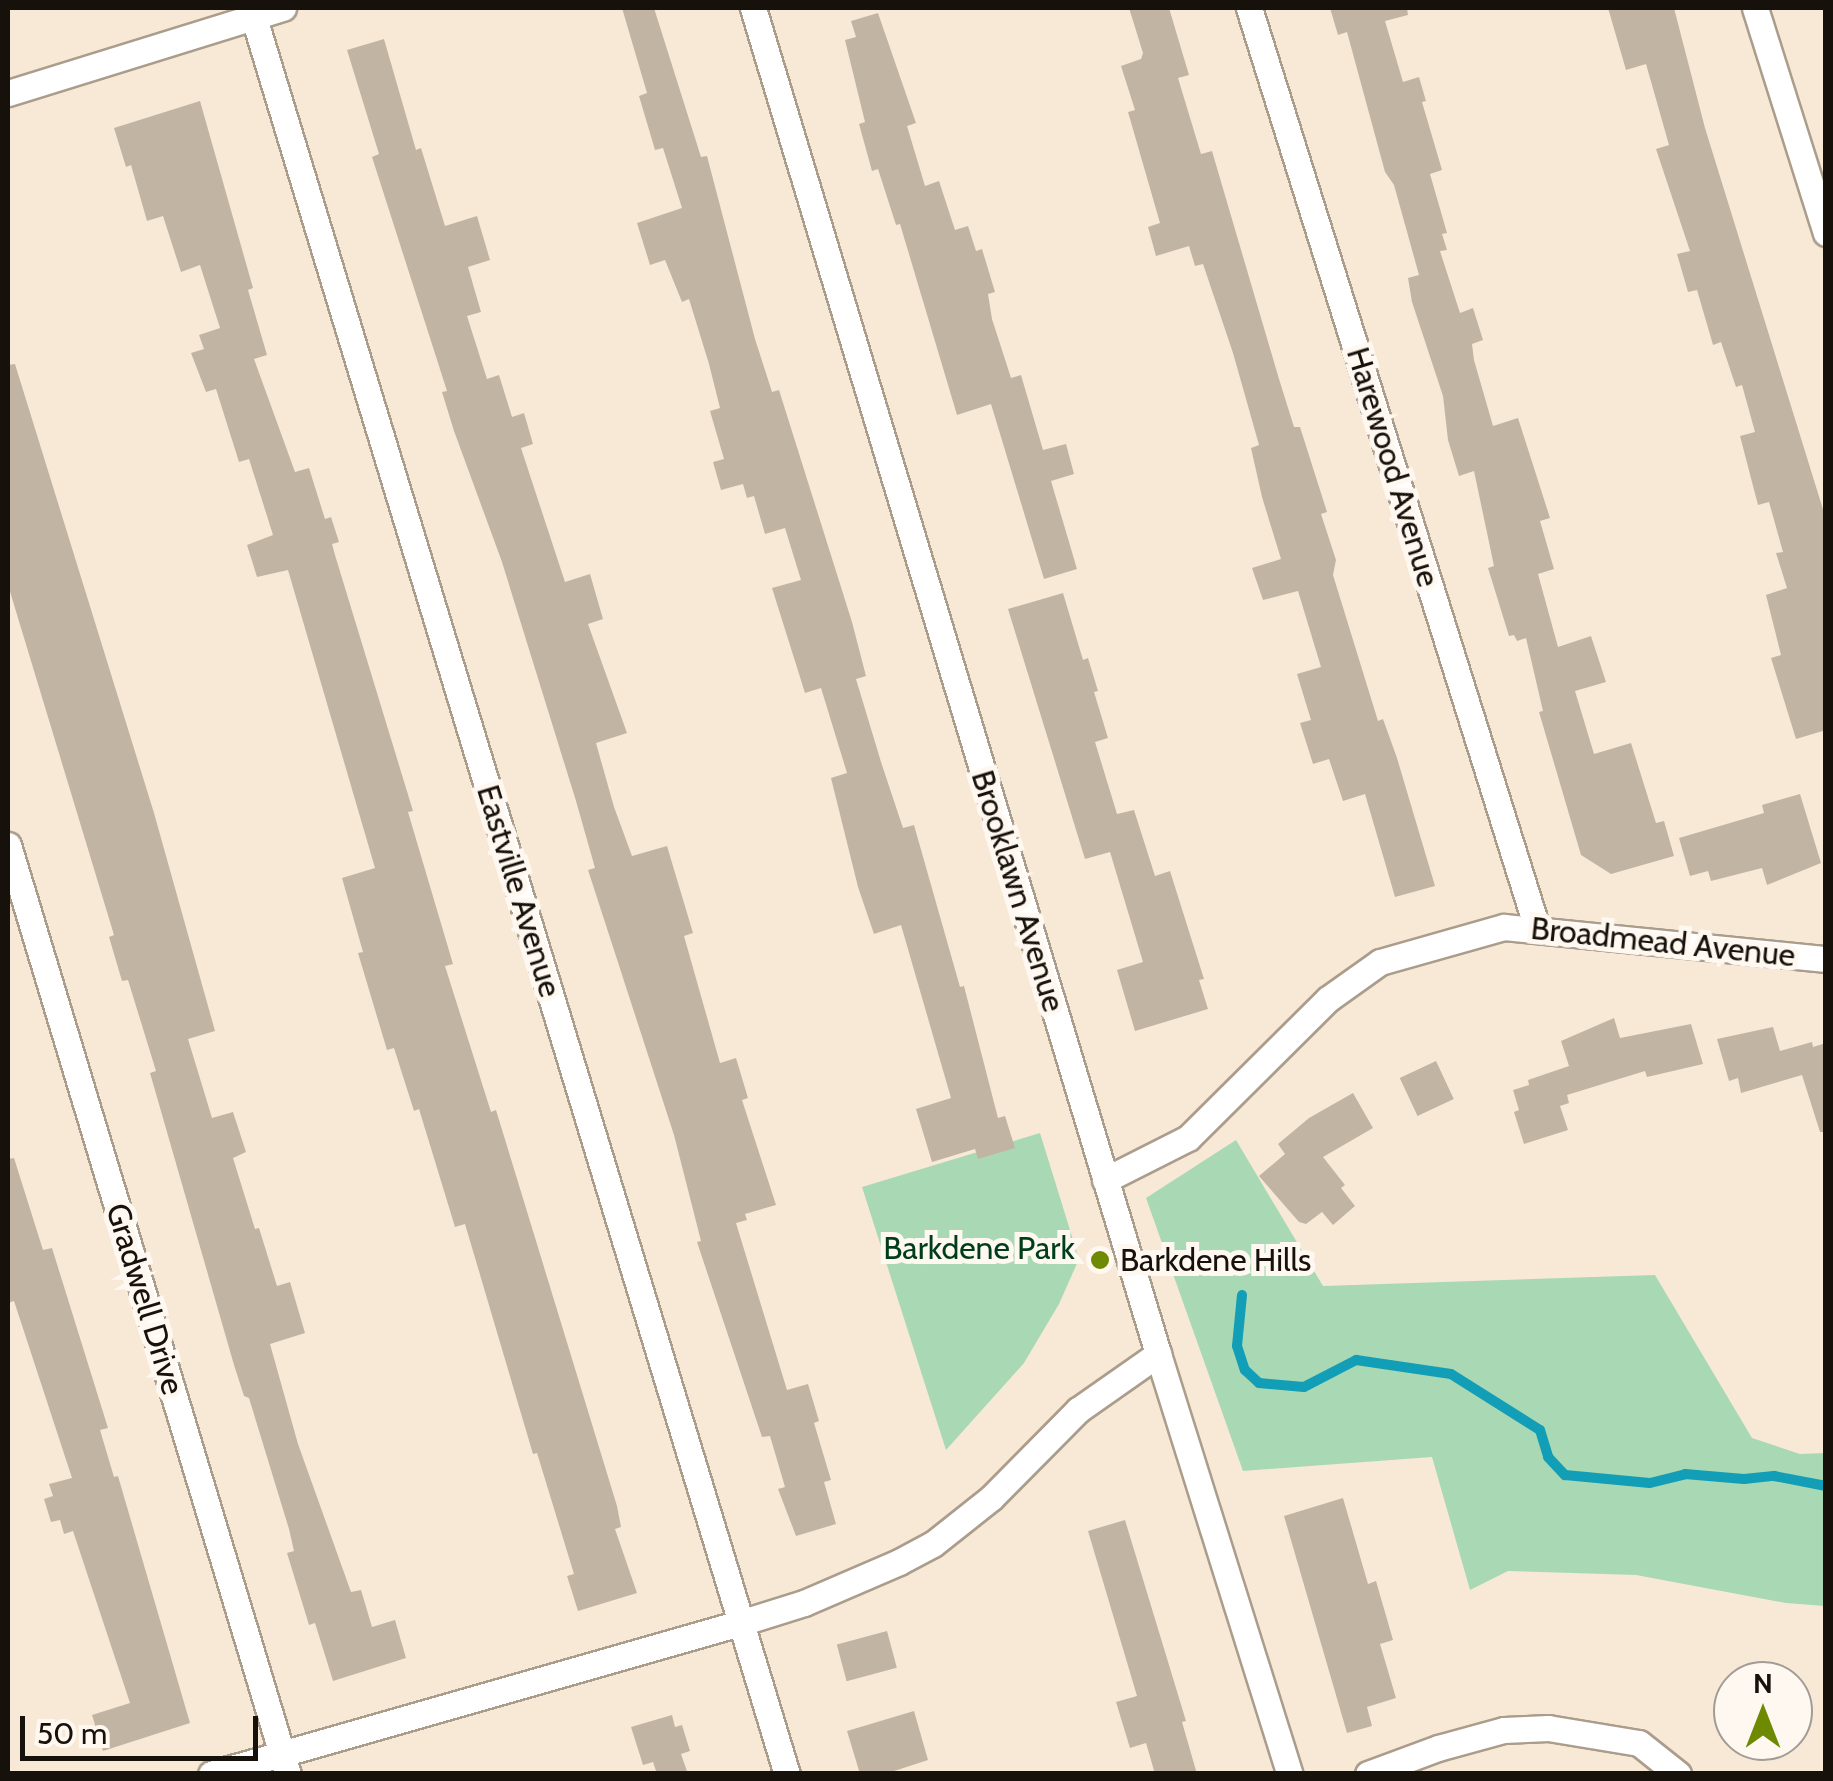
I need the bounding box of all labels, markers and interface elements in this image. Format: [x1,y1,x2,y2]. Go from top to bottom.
street label: Harewood Avenue [1338,343,1448,591]
street label: Brooklawn Avenue [963,766,1073,1016]
street label: Eastville Avenue [469,780,569,1002]
street label: Broadmead Avenue [1529,909,1797,975]
street label: Gradwell Drive [98,1199,192,1399]
park label: Barkdene Park [883,1229,1075,1267]
place label: Barkdene Hills [1120,1241,1311,1279]
marker: Barkdene Hills [1089,1249,1111,1271]
north arrow [1713,1661,1813,1761]
text: N [1753,1666,1773,1700]
scale bar [25,1696,262,1758]
text: 50 m [37,1715,107,1752]

